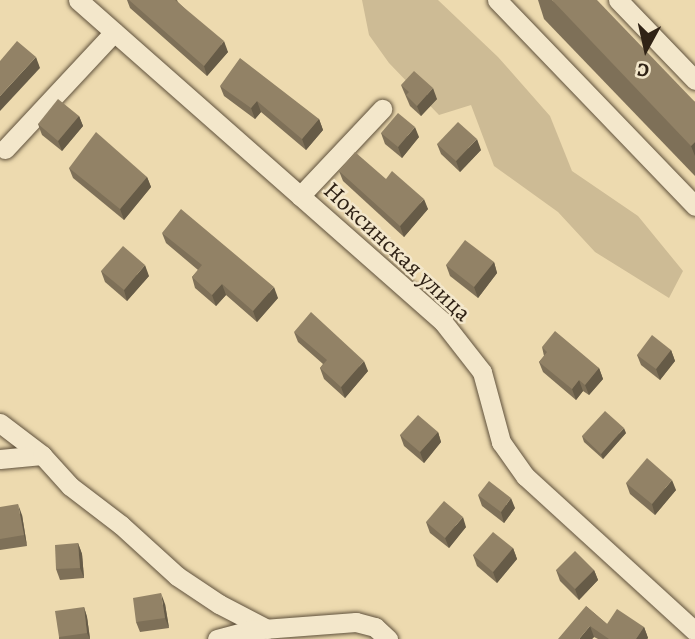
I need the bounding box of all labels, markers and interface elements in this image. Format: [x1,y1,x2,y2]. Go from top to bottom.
north arrow [611,14,681,84]
text: С [635,56,651,83]
street label: Ноксинская улица [317,176,477,328]

